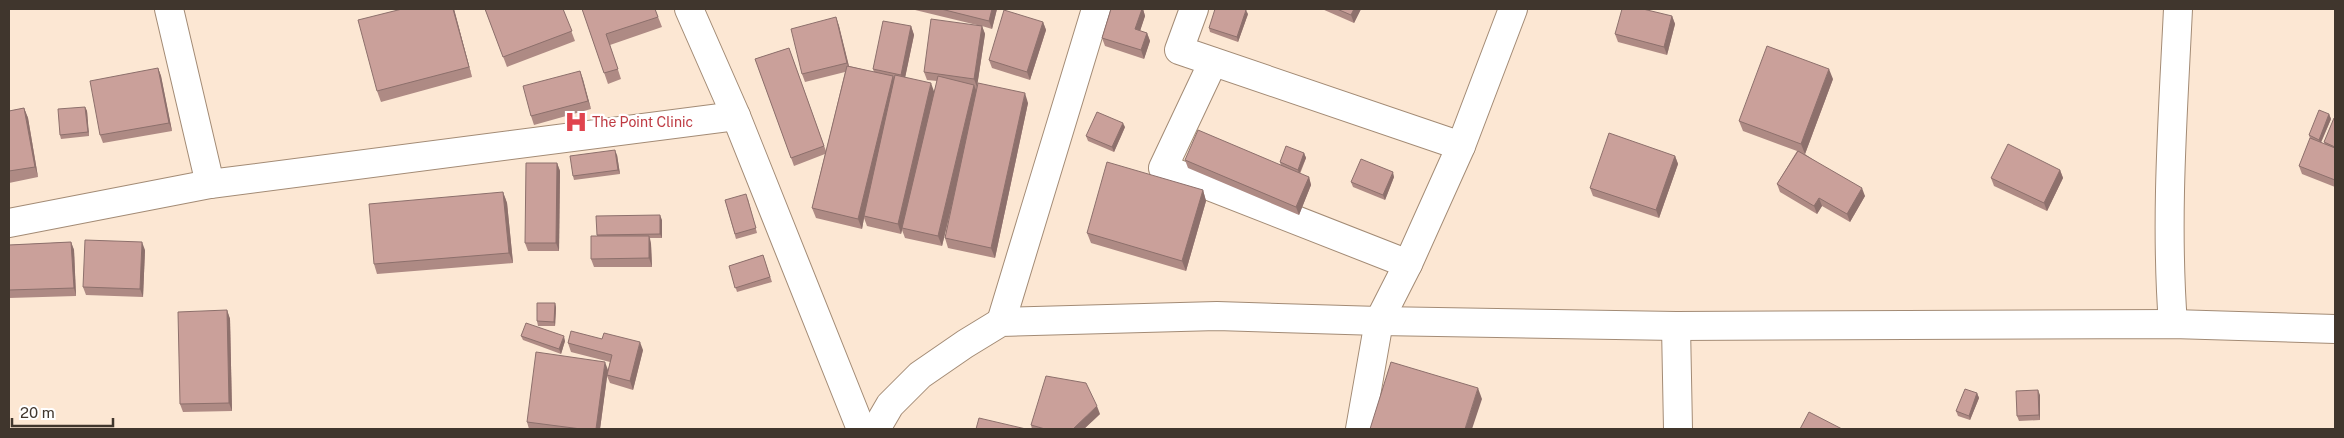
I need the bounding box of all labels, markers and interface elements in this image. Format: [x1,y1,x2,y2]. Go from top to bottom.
hospital icon: The Point Clinic [563,109,589,135]
place label: The Point Clinic [592,114,693,130]
scale bar [12,396,114,428]
text: 20 m [20,404,55,421]

